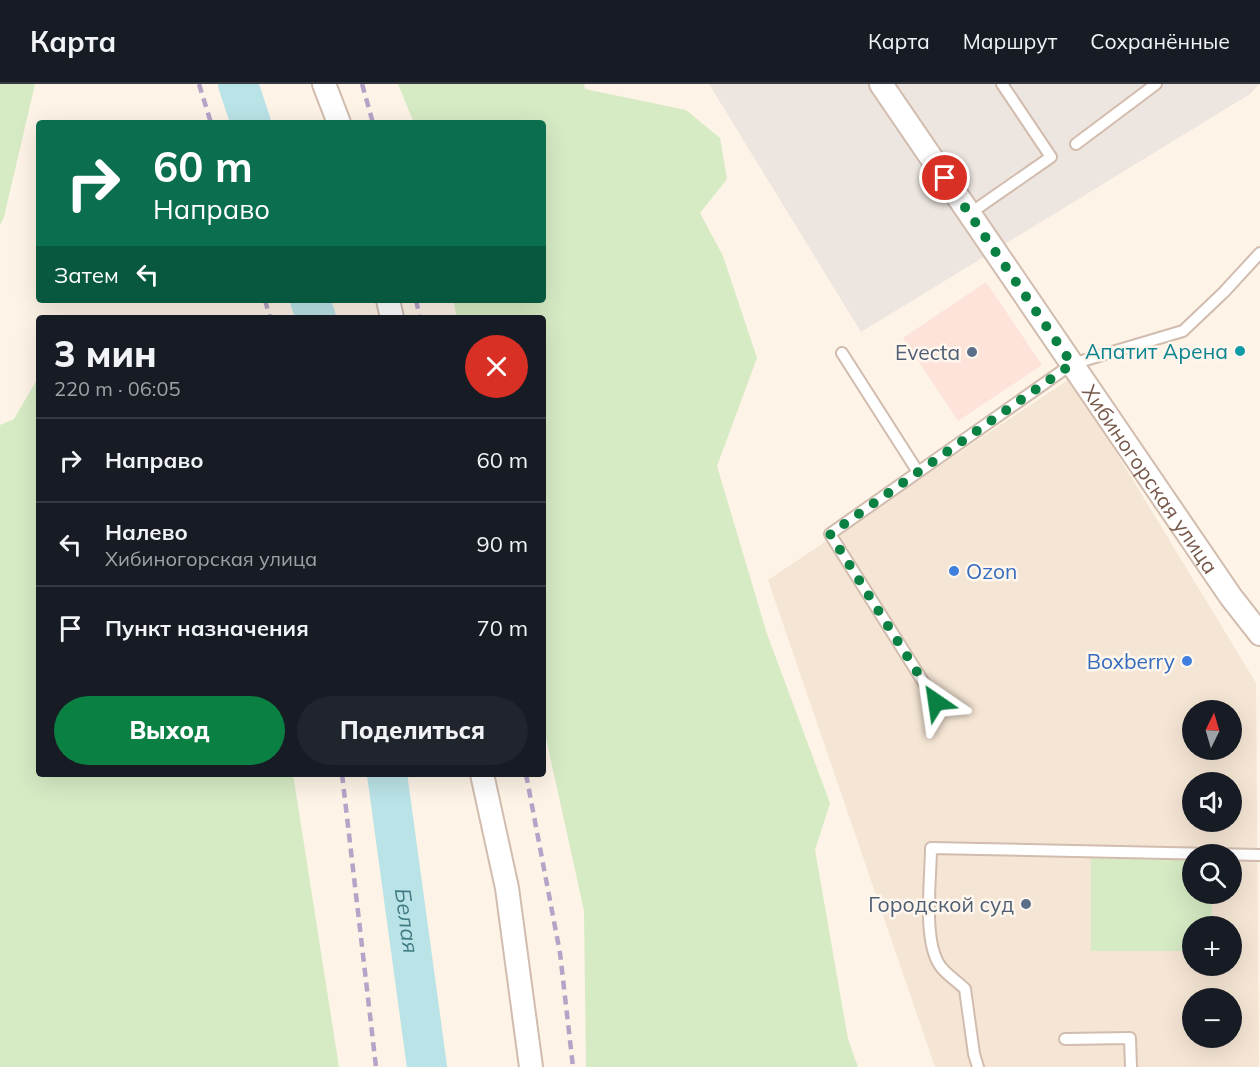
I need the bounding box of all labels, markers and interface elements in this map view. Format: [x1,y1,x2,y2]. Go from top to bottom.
text: Карта [30,24,116,59]
text: Карта [868,28,930,54]
text: Маршрут [963,28,1057,54]
text: Сохранённые [1090,28,1230,54]
text: 60 m [153,140,253,193]
icon: right [54,144,132,222]
pin [919,152,970,203]
icon: arrive [928,161,961,194]
text: Направо [153,192,270,226]
icon: left [131,258,164,291]
text: Затем [54,261,119,289]
text: 3 мин [54,331,157,376]
button: close [465,335,528,398]
place label: Апатит Арена [1085,338,1228,364]
place label: Evecta [895,339,960,365]
marker: Апатит Арена [1233,344,1247,358]
marker: Evecta [965,345,979,359]
text: 220 m · 06:05 [54,376,180,401]
street label: Хибиногорская улица [1077,379,1224,578]
icon: right [54,444,87,477]
text: Направо [105,446,203,474]
text: 60 m [477,446,528,474]
text: Налево [105,518,188,546]
icon: left [54,528,87,561]
text: 90 m [477,530,528,558]
text: Хибиногорская улица [105,546,317,571]
place label: Ozon [966,558,1017,584]
marker: Ozon [947,564,961,578]
icon: arrive [54,612,87,645]
text: Пункт назначения [105,614,309,642]
text: 70 m [477,614,528,642]
place label: Boxberry [1087,648,1175,674]
marker: Boxberry [1180,654,1194,668]
position arrow [904,670,968,734]
button: Выход [54,696,285,765]
button: Поделиться [297,696,528,765]
north arrow [1182,700,1242,760]
map controls [1182,700,1242,1048]
button: sound [1182,772,1242,832]
button: search [1182,844,1242,904]
water label: Белая [389,886,425,955]
place label: Городской суд [868,891,1014,917]
marker: Городской суд [1019,897,1033,911]
button: + [1182,916,1242,976]
button: − [1182,988,1242,1048]

